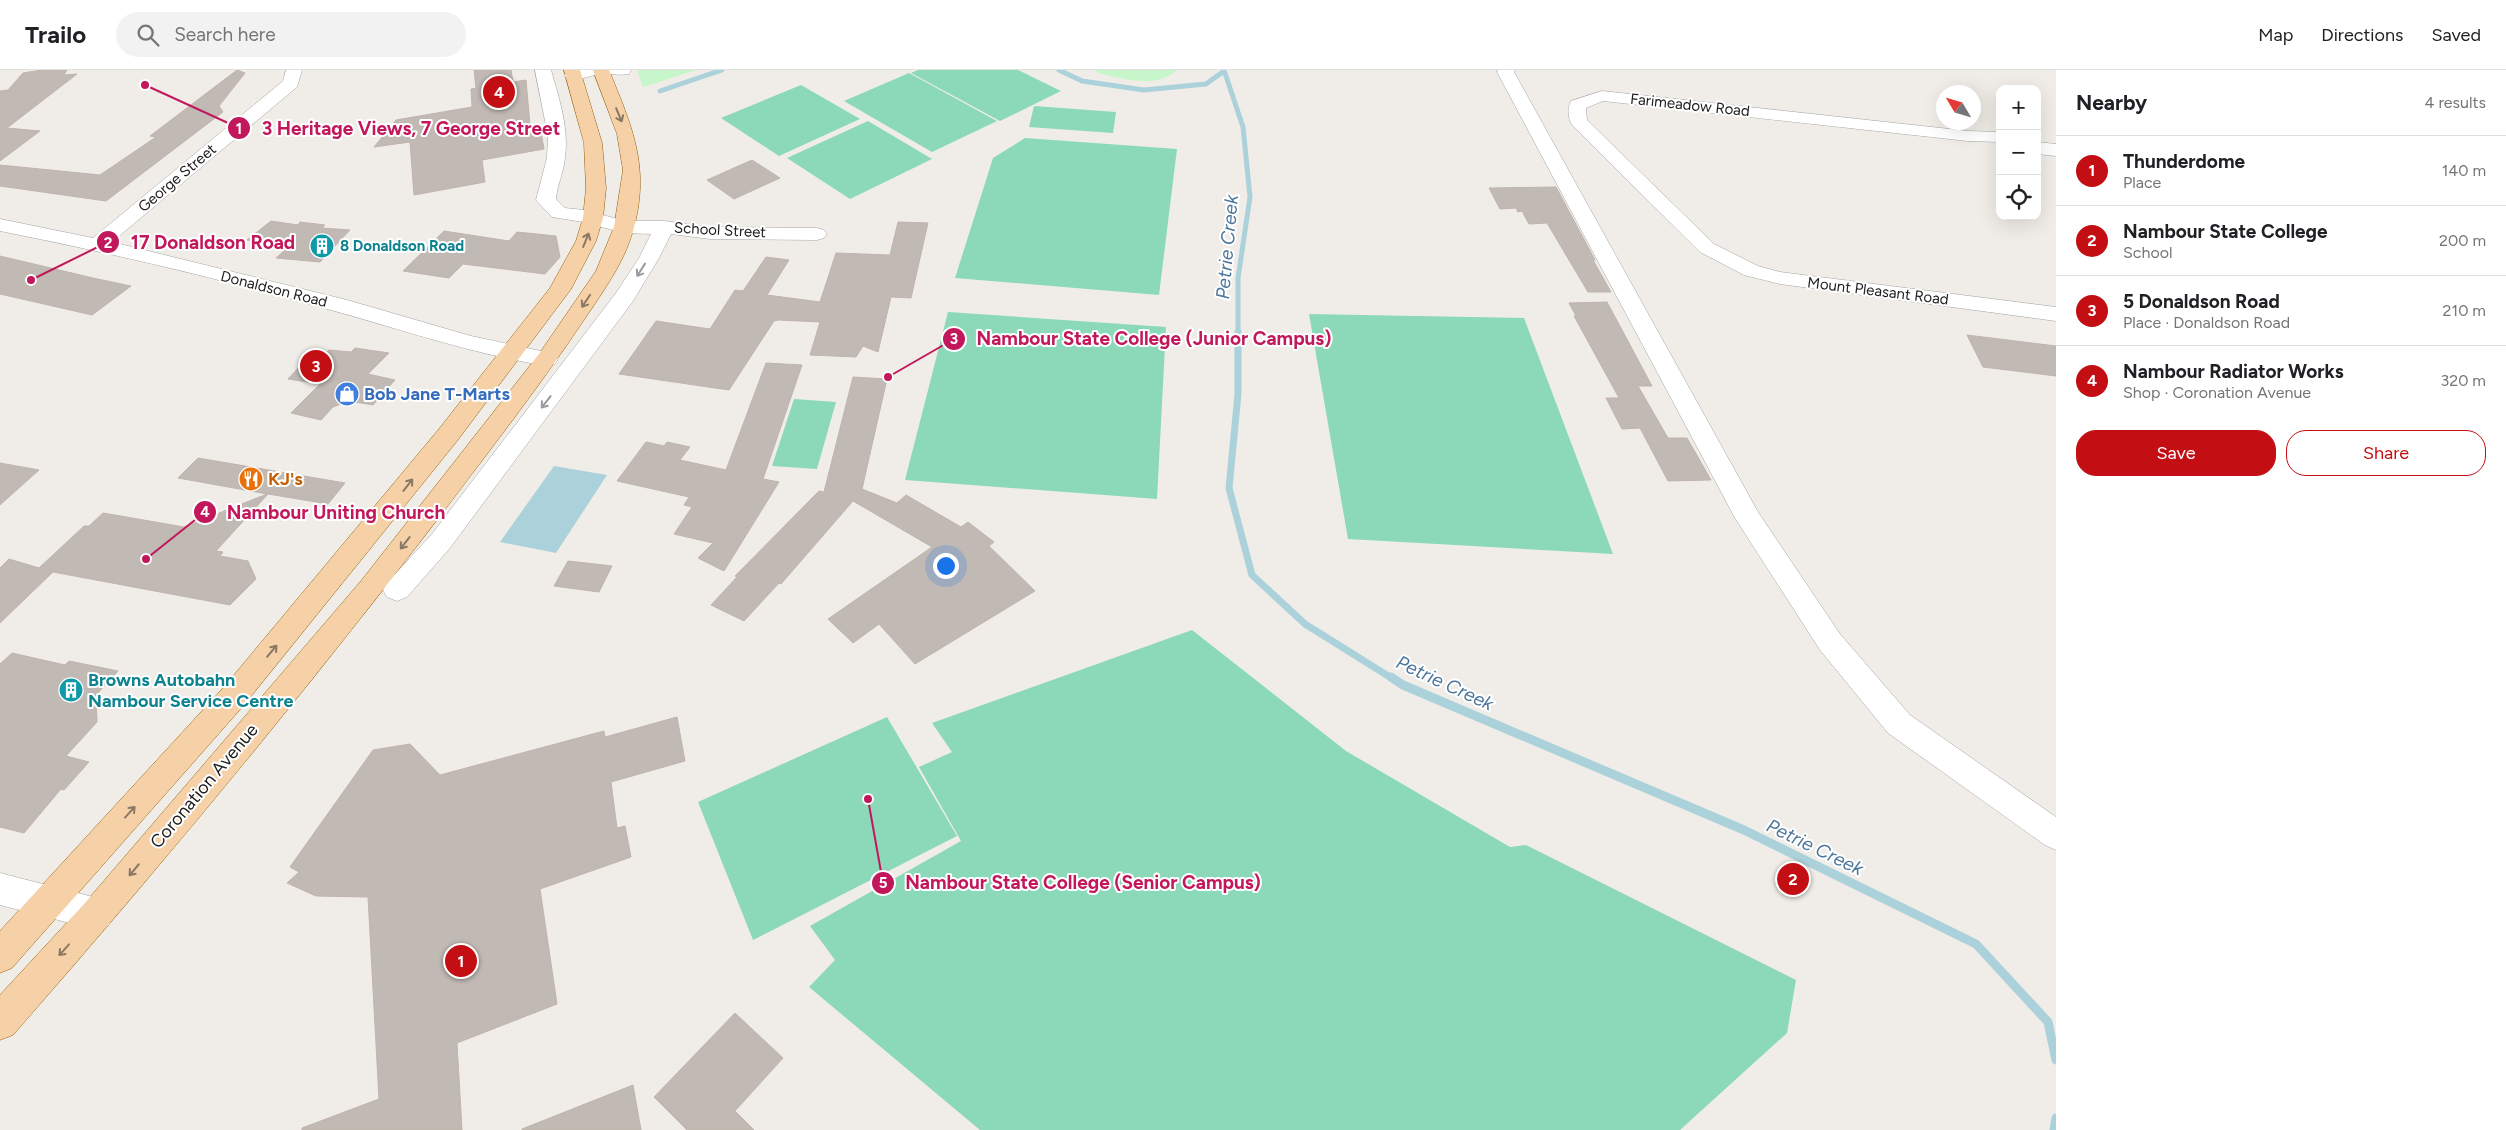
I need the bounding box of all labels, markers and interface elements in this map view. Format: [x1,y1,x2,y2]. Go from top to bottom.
search box [116,12,466,57]
text: Trailo [25,20,86,49]
icon: search [134,21,162,49]
text: Search here [174,23,276,46]
text: Map [2258,24,2293,46]
text: Directions [2321,24,2403,46]
text: Saved [2431,24,2481,46]
pin: 4 [483,73,515,111]
north arrow [1936,85,1981,130]
map controls [1996,85,2041,220]
button: + [1996,85,2041,130]
street label: Farimeadow Road [1629,90,1751,120]
text: Nearby [2076,90,2147,115]
text: 4 results [2425,93,2486,112]
one-way arrow [614,107,624,122]
callout: 3 Heritage Views, 7 George Street [227,111,570,145]
text: 3 Heritage Views, 7 George Street [262,117,561,140]
text: 1 [236,120,242,138]
button: − [1996,130,2041,175]
street label: George Street [134,140,220,216]
text: Thunderdome [2123,150,2245,173]
text: 1 [2089,161,2095,180]
text: 140 m [2442,161,2486,180]
text: Place [2123,173,2161,192]
button: locate [1996,175,2041,220]
water label: Petrie Creek [1211,193,1243,300]
street label: School Street [674,219,767,241]
text: Nambour State College [2123,220,2328,243]
callout: 17 Donaldson Road [95,225,305,259]
text: 17 Donaldson Road [131,231,295,254]
text: 2 [2087,231,2097,250]
text: 200 m [2439,231,2486,250]
building icon: 8 Donaldson Road [309,233,335,259]
one-way arrow [582,233,591,248]
text: 2 [104,234,113,252]
place label: 8 Donaldson Road [340,237,464,255]
text: School [2123,243,2173,262]
one-way arrow [636,263,646,277]
street label: Donaldson Road [219,267,329,311]
street label: Mount Pleasant Road [1806,273,1950,309]
text: 5 Donaldson Road [2123,290,2280,313]
one-way arrow [581,293,591,307]
text: 3 [2088,301,2096,320]
text: 210 m [2443,301,2486,320]
text: Place · Donaldson Road [2123,313,2290,332]
callout: Nambour State College (Junior Campus) [942,322,1342,356]
text: Nambour State College (Junior Campus) [977,327,1331,350]
text: 3 [950,330,958,348]
pin: 3 [300,347,332,385]
text: Nambour Radiator Works [2123,360,2344,383]
text: 4 [2087,371,2097,390]
text: 320 m [2441,371,2486,390]
shop icon: Bob Jane T-Marts [334,381,360,407]
place label: Bob Jane T-Marts [364,383,510,405]
text: Shop · Coronation Avenue [2123,383,2311,402]
one-way arrow [541,395,551,409]
button: Save [2076,430,2276,476]
button: Share [2286,430,2486,476]
restaurant icon: KJ's [238,466,264,492]
place label: KJ's [268,468,303,490]
one-way arrow [403,478,413,492]
callout: Nambour Uniting Church [192,495,456,529]
text: Nambour Uniting Church [227,501,445,524]
text: 4 [200,503,210,521]
one-way arrow [400,536,411,549]
your location [933,553,959,579]
one-way arrow [266,645,277,658]
water label: Petrie Creek [1393,650,1498,716]
place label: Browns Autobahn Nambour Service Centre [88,669,294,712]
building icon: Browns Autobahn Nambour Service Centre [58,677,84,703]
street label: Coronation Avenue [145,719,263,853]
one-way arrow [124,806,136,819]
water label: Petrie Creek [1763,814,1868,881]
pin: 2 [1777,860,1809,898]
one-way arrow [129,863,140,876]
callout: Nambour State College (Senior Campus) [870,866,1271,900]
text: Nambour State College (Senior Campus) [905,871,1261,894]
text: 5 [879,874,888,892]
pin: 1 [445,942,477,980]
one-way arrow [58,944,70,957]

